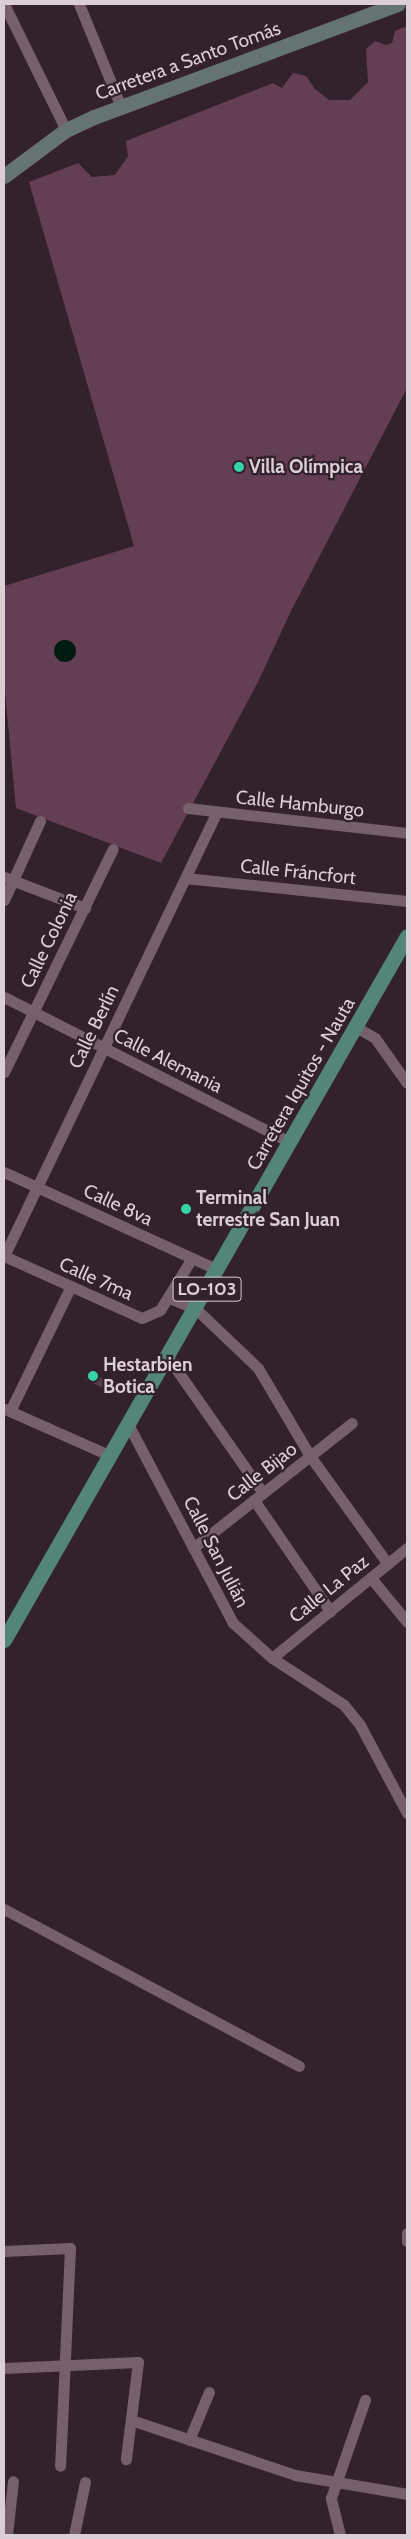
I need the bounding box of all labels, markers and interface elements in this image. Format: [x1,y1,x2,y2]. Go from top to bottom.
street label: Carretera a Santo Tomás [92,17,284,105]
place label: Villa Olímpica [249,456,363,478]
marker: Villa Olímpica [233,461,245,473]
street label: Calle Hamburgo [235,786,365,822]
street label: Calle Fráncfort [239,855,357,889]
street label: Calle Colonia [16,888,82,992]
street label: Calle Berlín [64,982,124,1072]
street label: Carretera Iquitos - Nauta [242,994,360,1174]
street label: Calle Alemania [110,1024,226,1098]
street label: Calle 8va [80,1179,156,1231]
place label: Terminal terrestre San Juan [196,1187,340,1231]
marker: Terminal terrestre San Juan [180,1203,192,1215]
street label: Calle 7ma [55,1253,137,1305]
road number: LO-103 [172,1274,242,1305]
place label: Hestarbien Botica [103,1354,192,1398]
marker: Hestarbien Botica [87,1370,99,1382]
street label: Calle Bijao [222,1438,302,1506]
street label: Calle San Julián [178,1493,254,1611]
street label: Calle La Paz [285,1550,373,1628]

